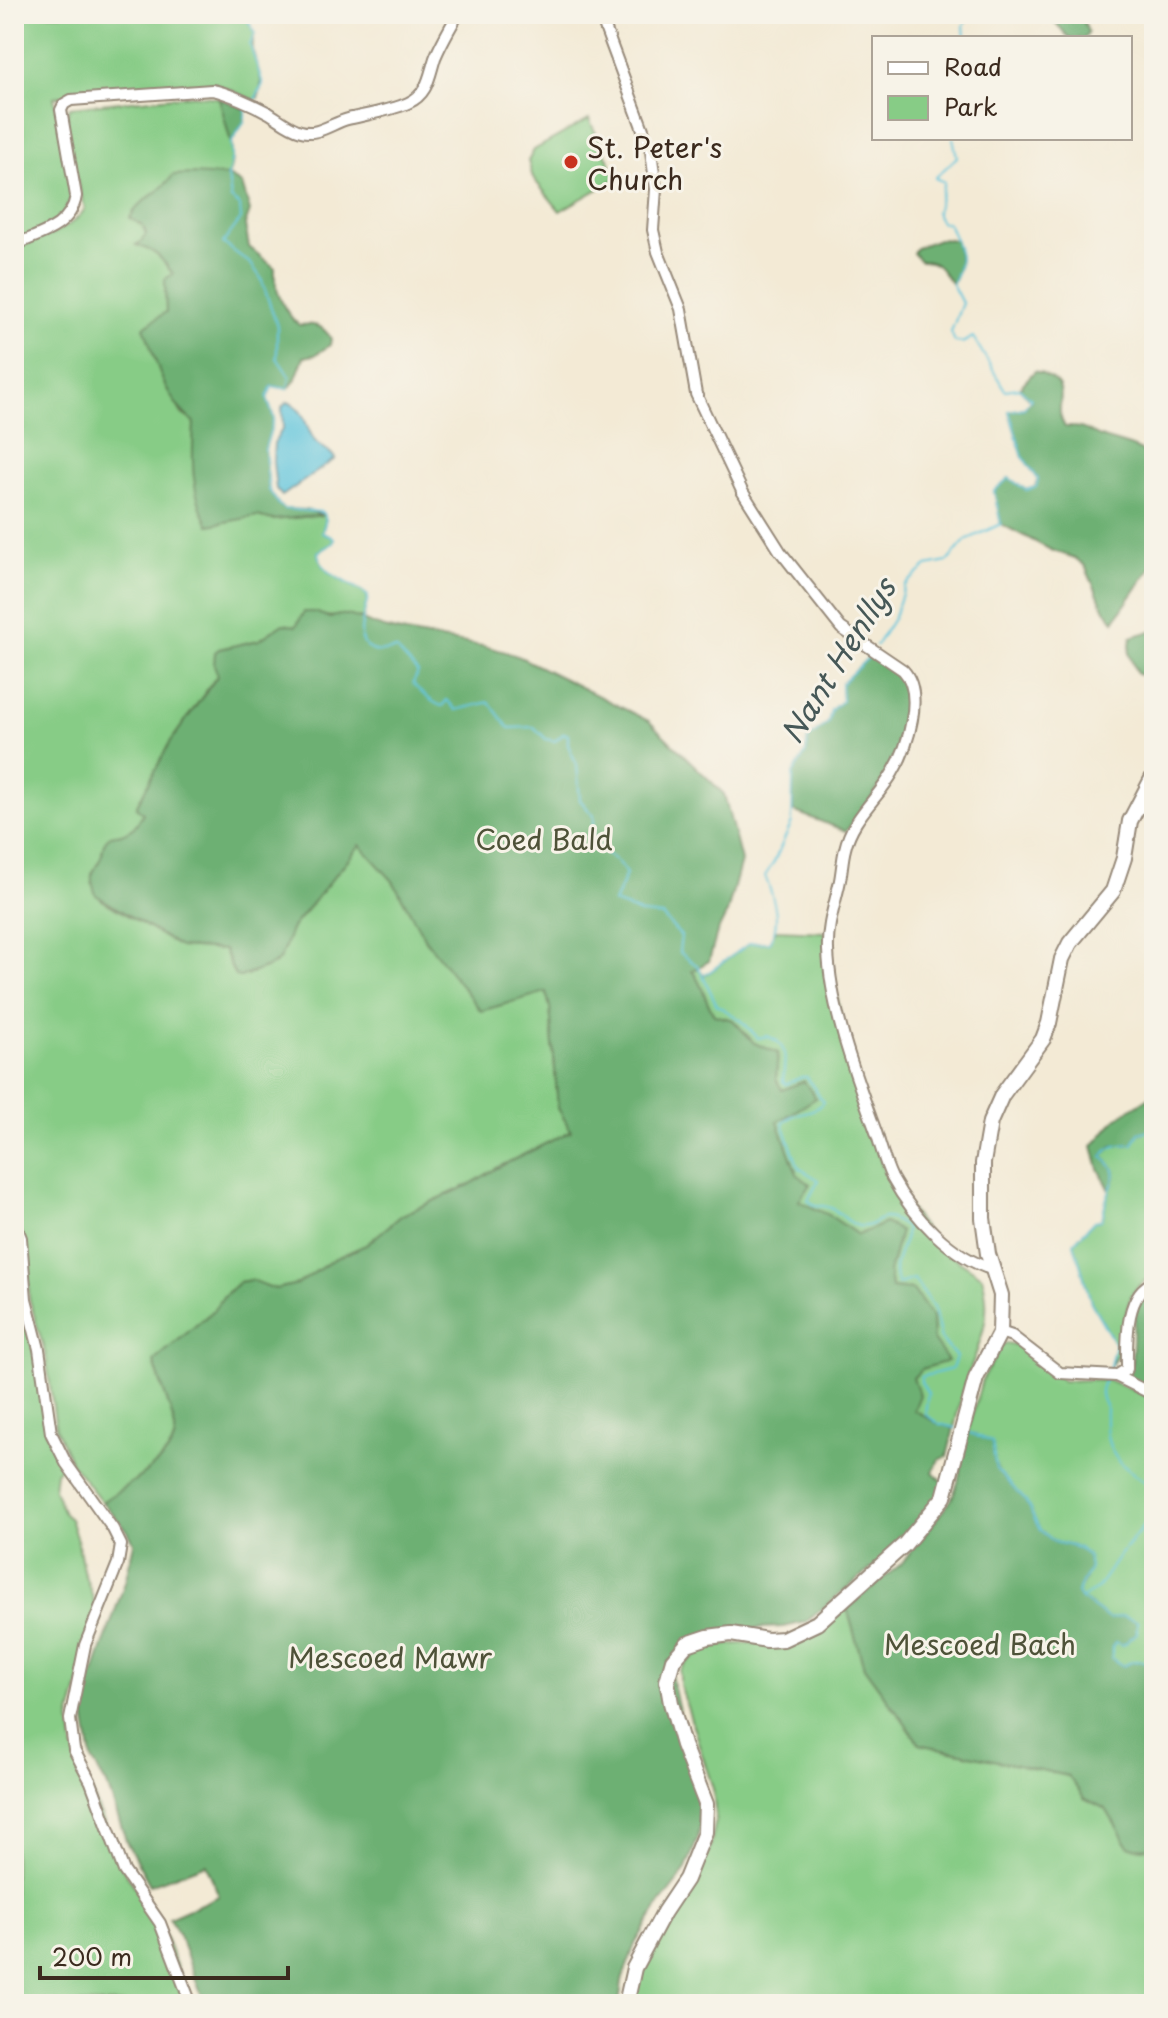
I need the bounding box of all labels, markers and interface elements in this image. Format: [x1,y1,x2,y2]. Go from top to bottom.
legend [872,36,1132,140]
text: Road [944,48,1002,84]
text: Park [944,88,998,124]
place label: St. Peter's Church [587,125,722,200]
marker: St. Peter's Church [562,153,580,171]
water label: Nant Henllys [768,567,907,751]
park label: Coed Bald [475,817,613,860]
park label: Mescoed Bach [884,1622,1076,1665]
park label: Mescoed Mawr [288,1635,492,1678]
scale bar [40,1930,288,1980]
text: 200 m [52,1938,132,1974]

